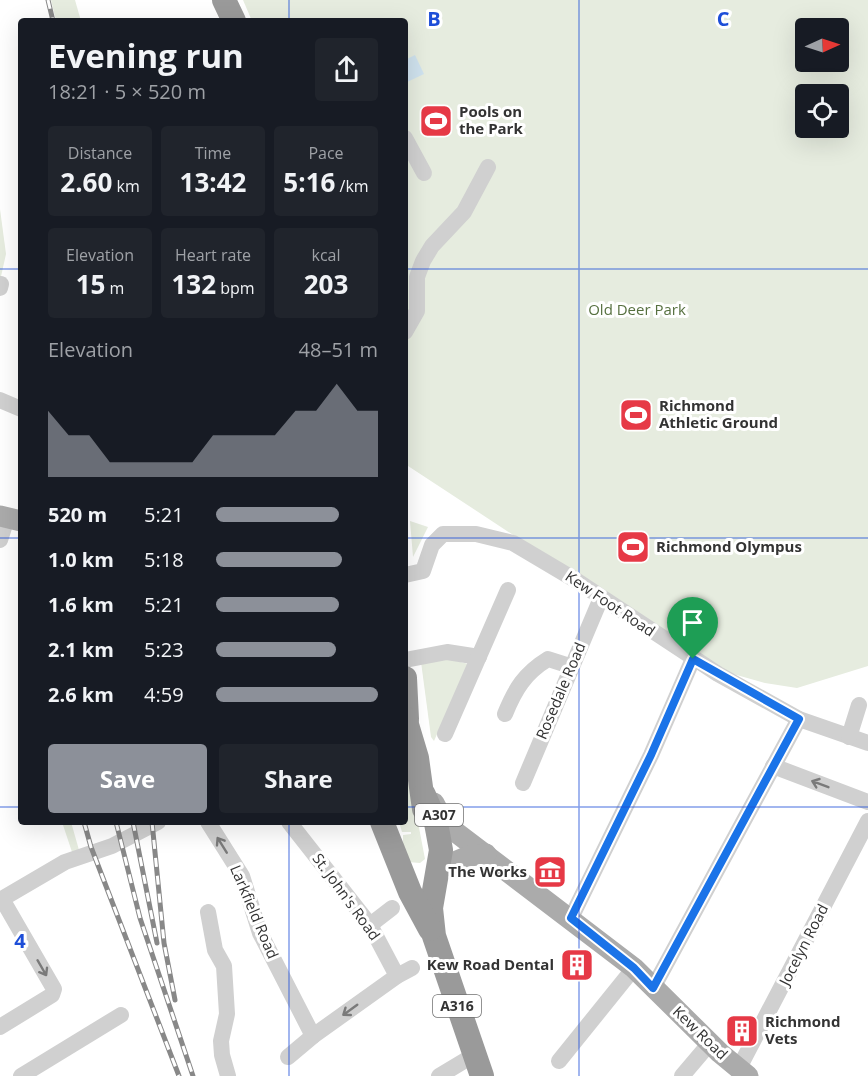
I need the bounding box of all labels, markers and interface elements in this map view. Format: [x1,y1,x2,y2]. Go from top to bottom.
text: B [427,5,441,32]
text: C [717,5,730,32]
north arrow [795,18,849,72]
map controls [795,18,849,138]
text: Evening run [48,33,244,78]
button: share [315,38,378,101]
text: 18:21 · 5 × 520 m [48,78,206,105]
button: locate [795,84,849,138]
place label: Pools on the Park [459,101,523,138]
sports icon: Pools on the Park [418,103,454,139]
text: Distance [68,142,132,164]
text: Time [195,142,231,164]
text: Pace [308,142,344,164]
text: 2.60 [60,164,112,200]
text: 13:42 [180,164,246,200]
text: 5:16 [283,164,335,200]
text: km [112,175,140,197]
text: /km [335,175,369,197]
text: Elevation [66,244,134,266]
text: Heart rate [175,244,251,266]
text: kcal [312,244,341,266]
text: 15 [76,266,105,302]
text: 132 [171,266,216,302]
text: 203 [304,266,348,302]
text: m [105,277,124,299]
text: bpm [216,277,255,299]
park label: Old Deer Park [588,299,686,319]
text: Elevation [48,336,133,363]
text: 48–51 m [299,336,378,363]
place label: Richmond Athletic Ground [659,395,778,432]
sports icon: Richmond Athletic Ground [618,397,654,433]
text: 520 m [48,501,107,528]
text: 5:21 [144,501,184,528]
sports icon: Richmond Olympus [615,529,651,565]
place label: Richmond Olympus [656,536,802,556]
text: 1.0 km [48,546,114,573]
text: 5:18 [144,546,184,573]
street label: Kew Foot Road [562,566,659,641]
text: 1.6 km [48,591,114,618]
text: 5:21 [144,591,184,618]
pin [667,597,718,659]
icon: arrive [676,606,709,639]
text: 2.1 km [48,636,114,663]
text: 5:23 [144,636,184,663]
street label: Rosedale Road [531,639,589,742]
text: 2.6 km [48,681,114,708]
text: 4:59 [144,681,184,708]
button: Save [48,744,207,813]
button: Share [219,744,378,813]
one-way arrow [812,777,830,788]
road number: A307 [415,804,463,826]
one-way arrow [215,837,227,854]
street label: St. John's Road [308,849,385,944]
museum icon: The Works [532,854,568,890]
place label: The Works [448,861,527,881]
street label: Larkfield Road [226,862,284,962]
street label: Jocelyn Road [773,900,832,990]
text: 4 [14,927,26,954]
building icon: Kew Road Dental [559,947,595,983]
place label: Kew Road Dental [427,954,554,974]
one-way arrow [36,959,48,976]
road number: A316 [433,995,481,1017]
street label: Kew Road [669,1001,732,1063]
one-way arrow [342,1003,358,1016]
place label: Richmond Vets [765,1011,840,1048]
building icon: Richmond Vets [724,1013,760,1049]

